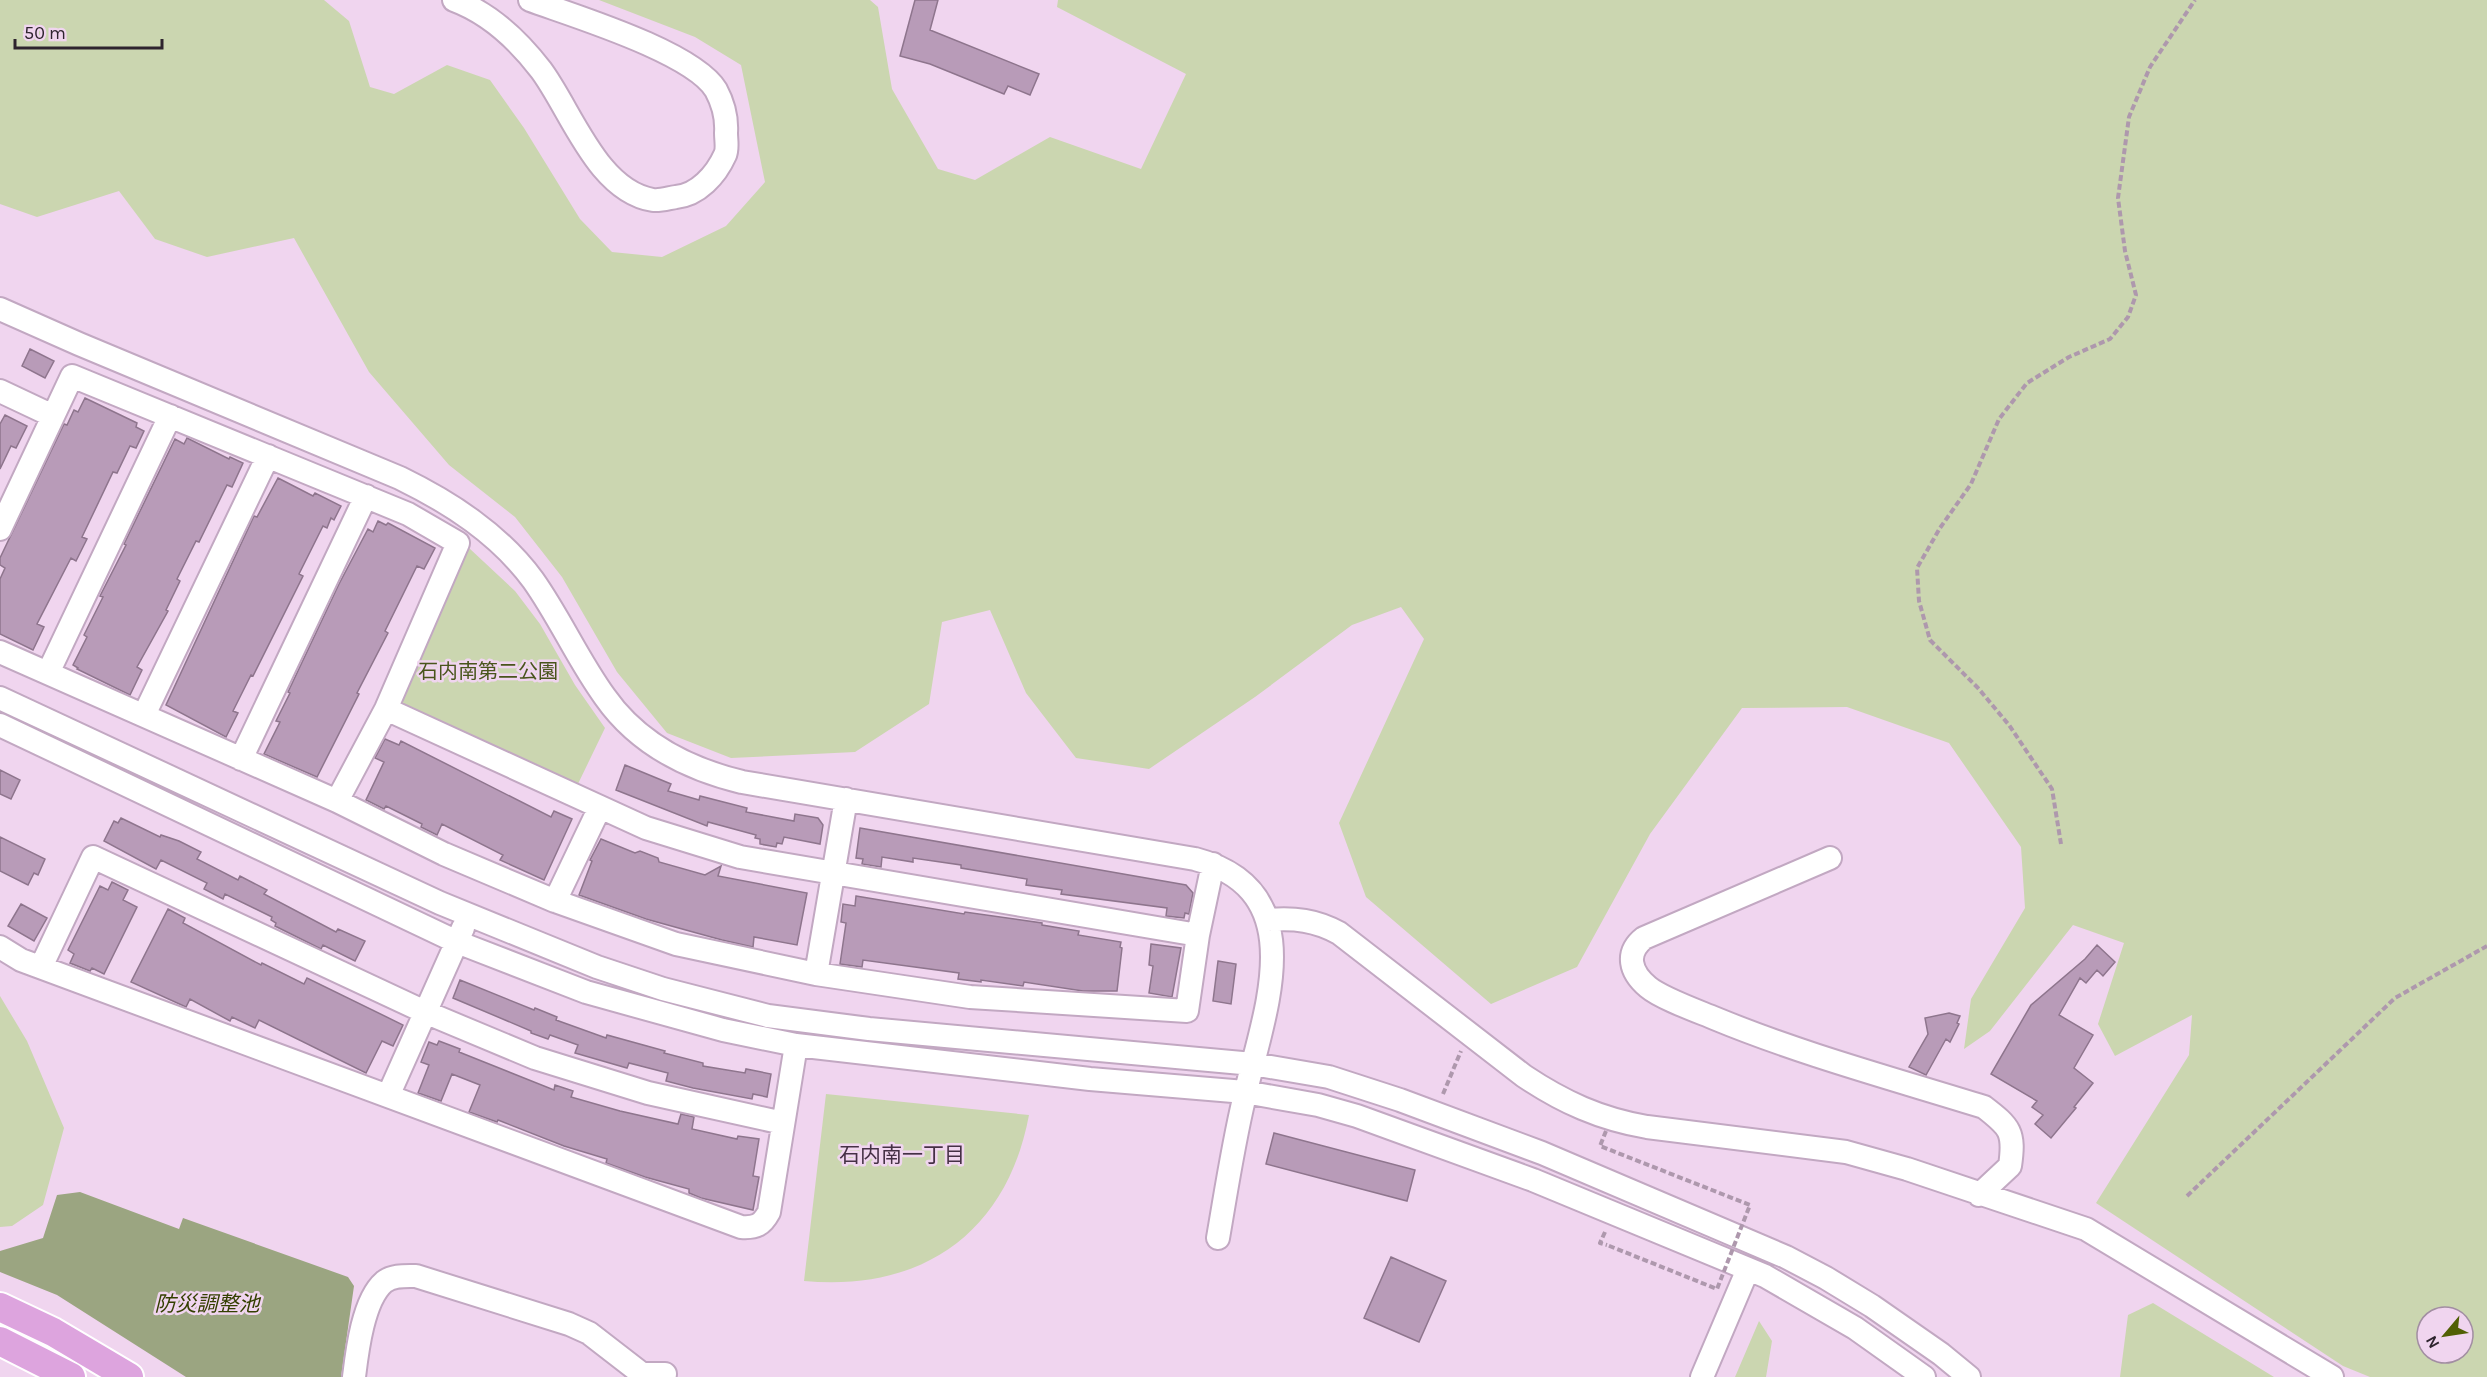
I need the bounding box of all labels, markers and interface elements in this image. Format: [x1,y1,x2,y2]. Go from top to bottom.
scale bar [15,12,162,50]
text: 50 m [24,22,66,44]
park label: 石内南第二公園 [418,660,558,683]
district label: 石内南一丁目 [839,1143,965,1167]
water label: 防災調整池 [155,1292,261,1316]
north arrow [2415,1305,2475,1365]
text: N [2421,1332,2443,1352]

